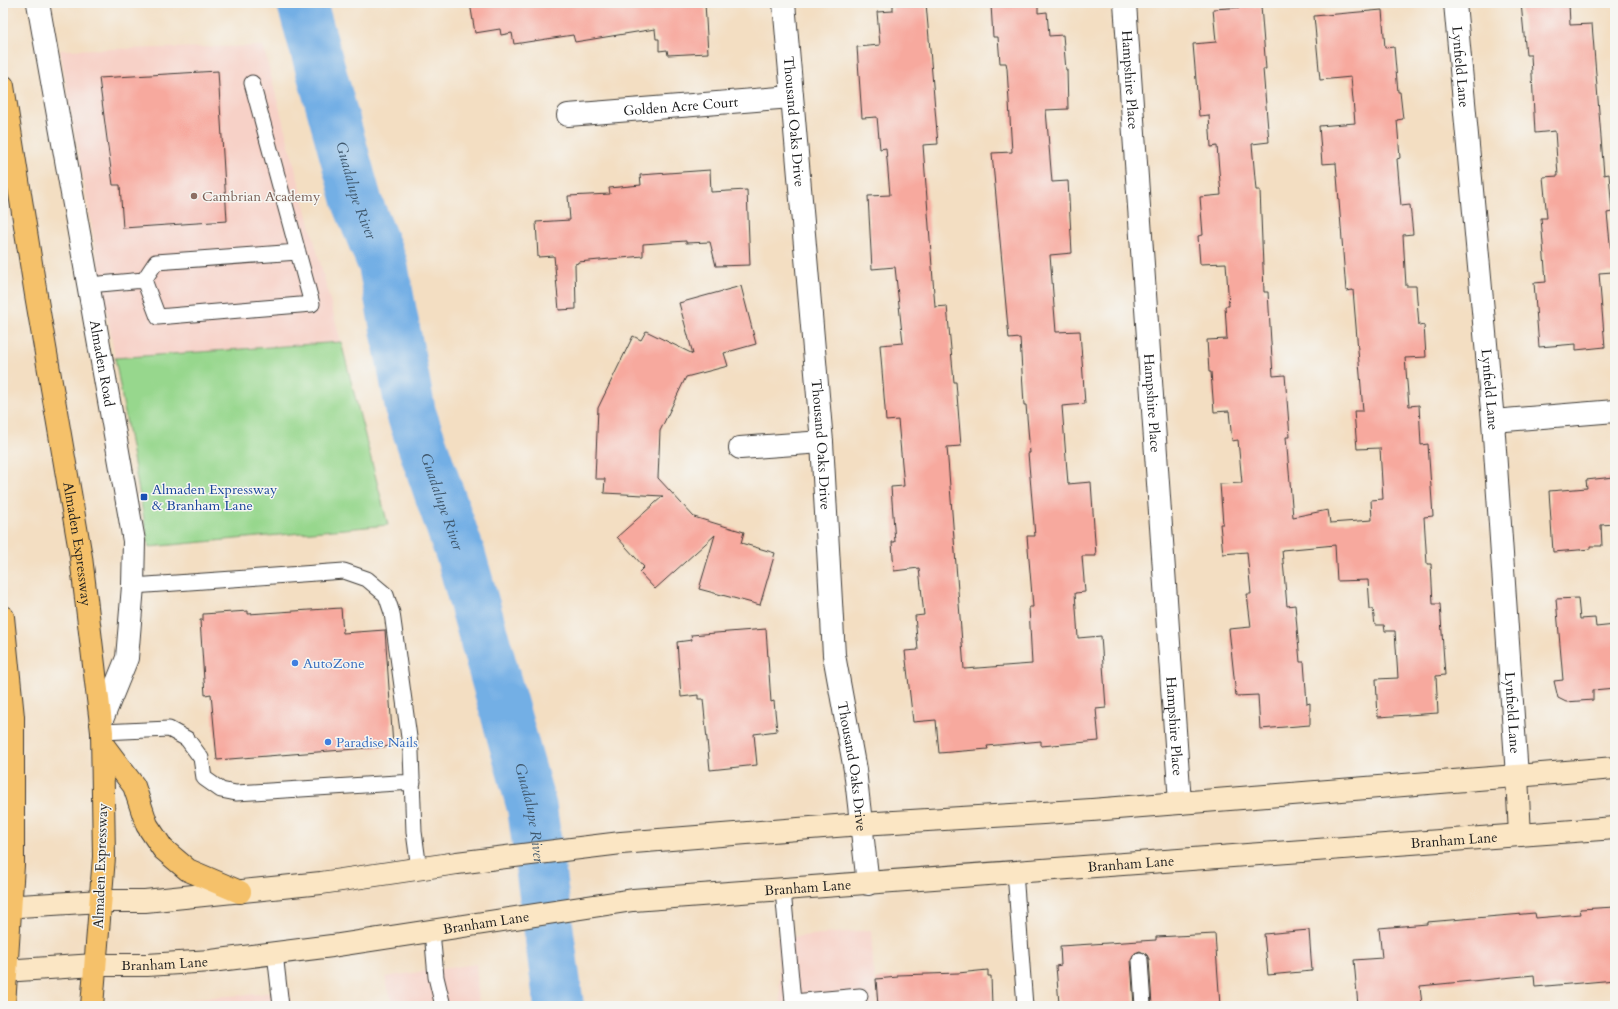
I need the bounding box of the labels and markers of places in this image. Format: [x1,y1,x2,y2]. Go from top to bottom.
place label: Cambrian Academy [202,187,321,206]
marker: Cambrian Academy [189,191,199,201]
place label: Almaden Expressway & Branham Lane [152,480,278,515]
marker: Almaden Expressway & Branham Lane [139,492,149,502]
place label: AutoZone [303,654,365,673]
marker: AutoZone [290,658,300,668]
place label: Paradise Nails [336,733,418,752]
marker: Paradise Nails [323,737,333,747]

